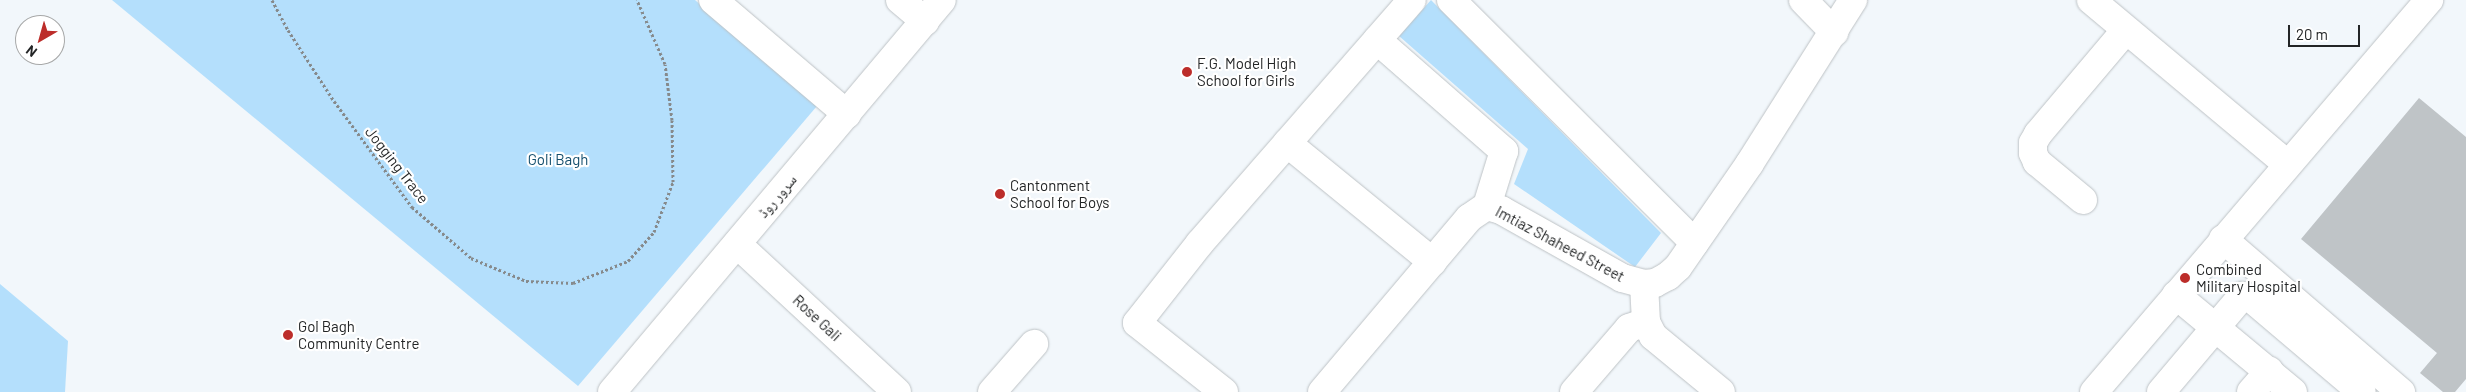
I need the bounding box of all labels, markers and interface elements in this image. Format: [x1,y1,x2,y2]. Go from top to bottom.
north arrow [15,15,65,65]
scale bar [2291,15,2364,47]
text: 20 m [2296,25,2328,43]
text: N [22,42,40,61]
place label: F.G. Model High School for Girls [1197,54,1296,89]
marker: F.G. Model High School for Girls [1181,66,1193,78]
street label: Jogging Trace [361,123,433,207]
park label: Goli Bagh [528,151,588,169]
street label: سرور روڈ [754,171,800,221]
place label: Cantonment School for Boys [1010,176,1110,211]
marker: Cantonment School for Boys [994,188,1006,200]
street label: Imtiaz Shaheed Street [1492,202,1628,286]
place label: Combined Military Hospital [2196,260,2301,295]
marker: Combined Military Hospital [2178,271,2192,285]
street label: Rose Gali [789,291,845,345]
place label: Gol Bagh Community Centre [298,317,419,352]
marker: Gol Bagh Community Centre [282,329,294,341]

